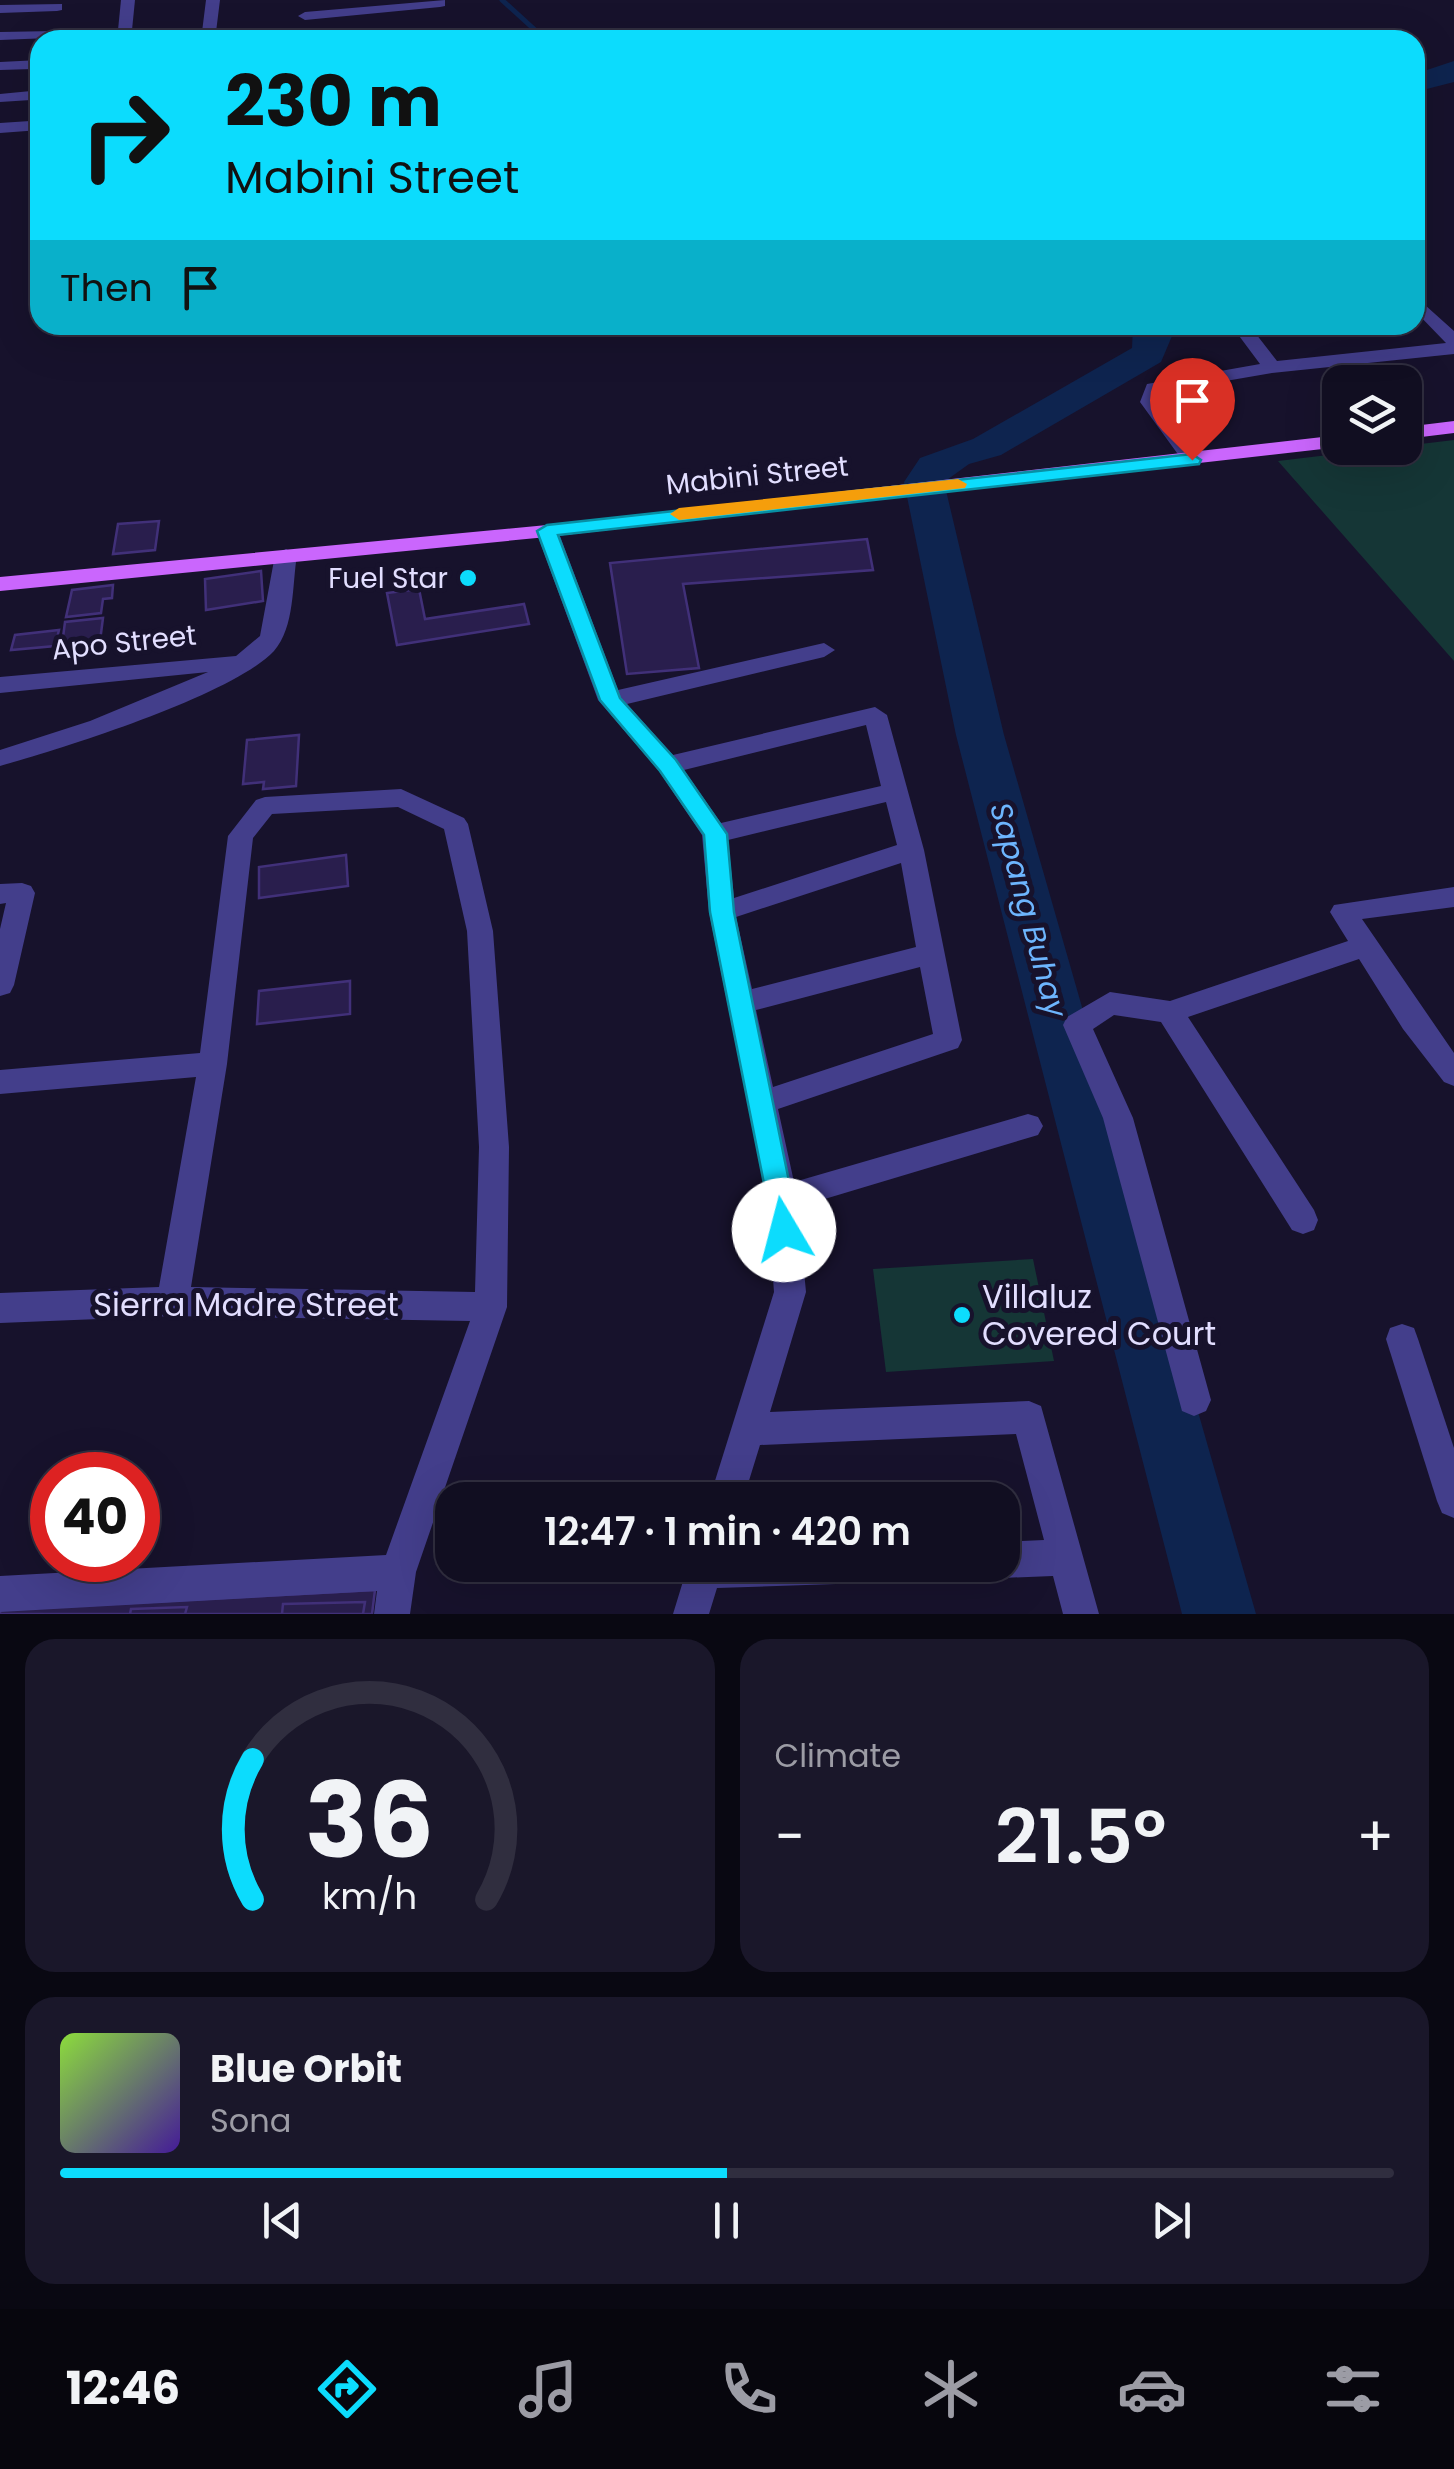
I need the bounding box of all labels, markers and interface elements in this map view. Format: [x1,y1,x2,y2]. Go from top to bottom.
text: 230 m [225,52,442,151]
icon: right [60,70,190,200]
text: Mabini Street [225,146,519,209]
icon: arrive [173,260,228,315]
text: Then [60,261,153,314]
pin [1150,358,1235,461]
map controls [1322,365,1422,465]
button: layers [1322,365,1422,465]
icon: arrive [1165,373,1220,428]
street label: Mabini Street [664,447,850,504]
place label: Fuel Star [328,559,448,598]
marker: Fuel Star [457,567,479,589]
street label: Apo Street [50,616,198,669]
water label: Sapang Buhay [979,798,1078,1023]
position arrow [732,1178,836,1282]
place label: Villaluz Covered Court [982,1274,1216,1356]
street label: Sierra Madre Street [93,1282,399,1327]
marker: Villaluz Covered Court [951,1304,973,1326]
speed limit sign: 40 [30,1452,160,1582]
text: 12:47 · 1 min · 420 m [544,1505,911,1558]
text: Climate [775,1733,901,1778]
text: 36 [305,1748,434,1893]
text: 21.5° [995,1784,1166,1889]
text: − [775,1798,805,1875]
text: + [1356,1798,1394,1875]
text: km/h [322,1871,417,1922]
text: Blue Orbit [210,2042,402,2095]
text: Sona [210,2098,291,2143]
icon: previous [255,2193,310,2248]
icon: pause [699,2193,754,2248]
icon: next [1144,2193,1199,2248]
icon: directions [312,2354,382,2424]
icon: music [513,2354,583,2424]
icon: phone [714,2354,784,2424]
icon: climate [916,2354,986,2424]
icon: car [1117,2354,1187,2424]
icon: filters [1318,2354,1388,2424]
text: 12:46 [66,2357,180,2420]

